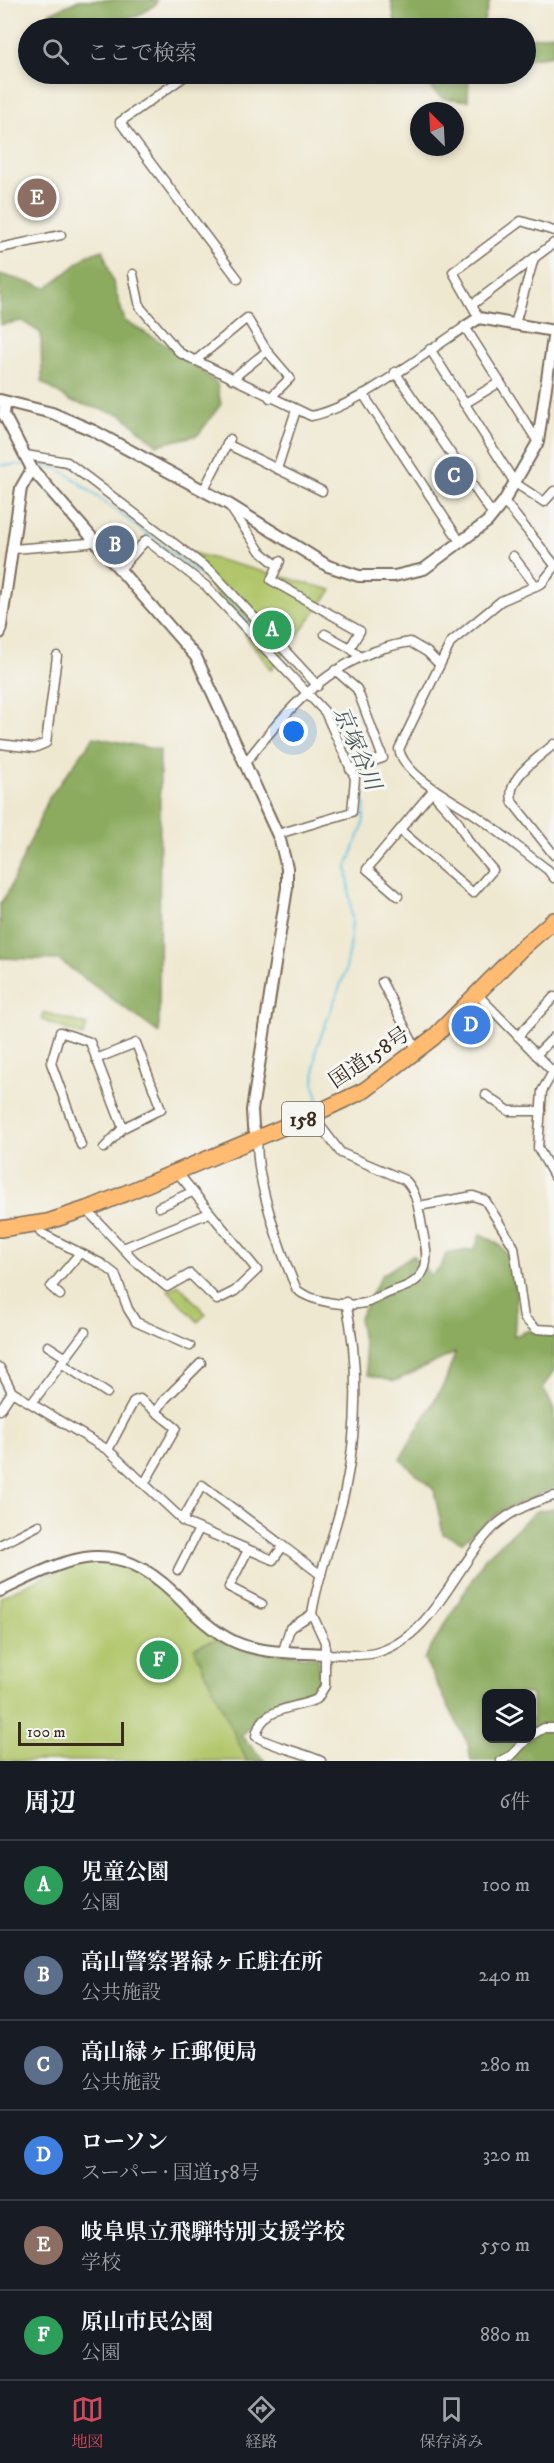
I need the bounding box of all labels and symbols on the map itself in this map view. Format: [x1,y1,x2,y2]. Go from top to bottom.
north arrow [410,102,464,156]
pin: E [18,176,57,220]
pin: C [434,454,474,498]
pin: B [96,522,134,568]
pin: A [252,608,292,652]
water label: 京塚谷川 [327,703,387,796]
your location [279,717,308,746]
pin: D [452,1002,490,1048]
street label: 国道158号 [324,1021,415,1094]
road number: 158 [282,1102,324,1136]
pin: F [140,1638,178,1682]
scale bar [18,1719,124,1746]

